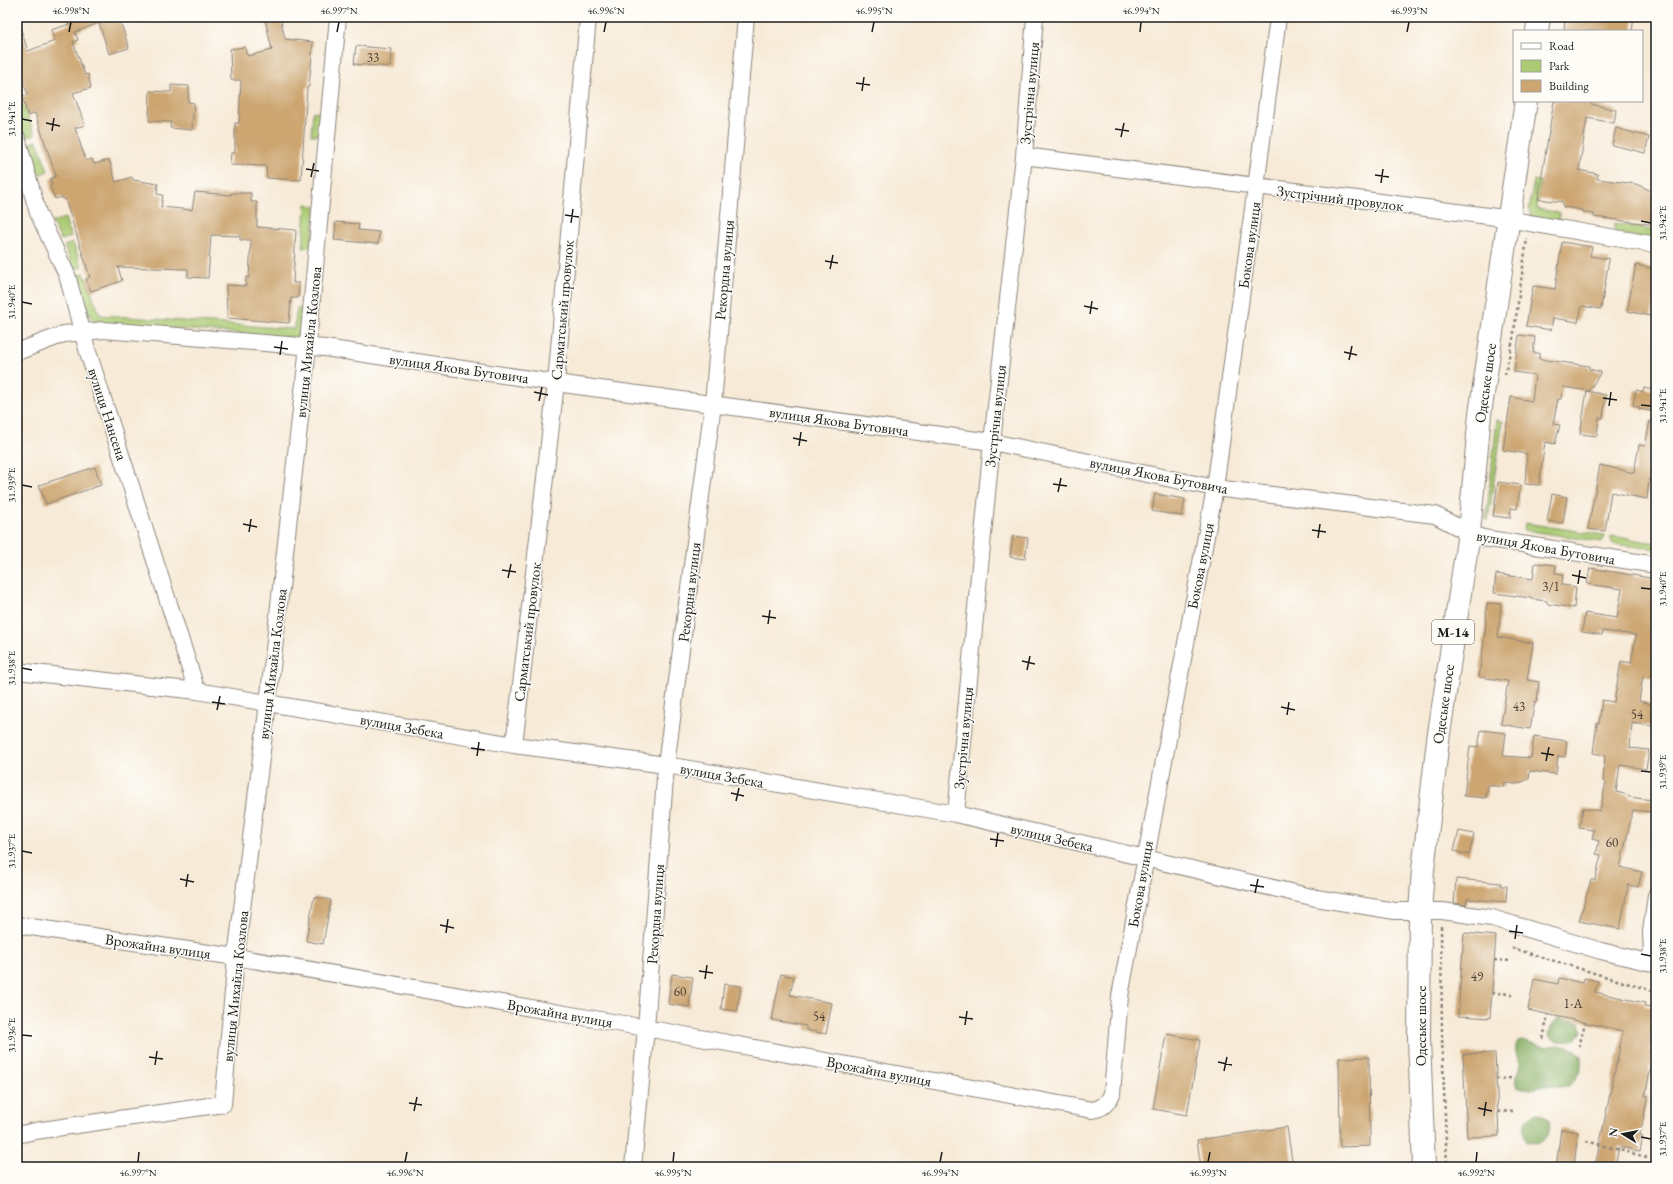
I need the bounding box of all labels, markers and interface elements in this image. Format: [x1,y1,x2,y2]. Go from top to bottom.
text: 46.998°N [52,4,90,17]
text: 46.997°N [320,4,358,17]
text: 46.996°N [587,4,625,17]
text: 46.995°N [855,4,893,17]
text: 46.994°N [1122,4,1160,17]
text: 46.993°N [1390,4,1428,17]
legend [1513,30,1643,102]
text: Road [1549,38,1575,54]
street label: Зустрічна вулиця [1015,41,1043,145]
house number: 33 [367,49,379,66]
text: Park [1549,58,1570,74]
text: Building [1549,78,1590,94]
text: 31.941°E [5,101,18,136]
street label: Зустрічний провулок [1275,181,1405,215]
street label: Бокова вулиця [1233,200,1265,290]
text: 31.942°E [1656,205,1669,240]
street label: Рекордна вулиця [710,219,738,321]
street label: Сарматський провулок [546,239,578,381]
street label: вулиця Михайла Козлова [291,265,325,419]
text: 31.940°E [5,284,18,319]
street label: Одеське шосе [1470,342,1500,424]
street label: вулиця Якова Бутовича [388,349,530,387]
street label: Зустрічна вулиця [980,364,1010,468]
street label: вулиця Нансена [84,365,132,463]
text: 31.941°E [1656,388,1669,423]
street label: вулиця Якова Бутовича [768,402,910,440]
street label: вулиця Якова Бутовича [1088,452,1230,498]
text: 31.939°E [5,467,18,502]
street label: Бокова вулиця [1182,521,1218,611]
street label: вулиця Якова Бутовича [1475,525,1617,569]
street label: Рекордна вулиця [673,541,705,643]
street label: Сарматський провулок [509,561,545,703]
text: 31.940°E [1656,571,1669,606]
house number: 3/1 [1542,578,1560,595]
street label: вулиця Михайла Козлова [253,587,291,741]
road number: М-14 [1432,620,1474,644]
text: 31.938°E [5,650,18,685]
street label: Одеське шосе [1428,663,1458,745]
street label: Зустрічна вулиця [949,686,977,790]
house number: 43 [1513,698,1525,715]
house number: 54 [1631,706,1644,723]
street label: вулиця Зебека [359,709,445,743]
text: 31.939°E [1656,754,1669,789]
street label: вулиця Зебека [679,758,765,792]
street label: вулиця Зебека [1009,818,1095,856]
text: 31.937°E [5,833,18,868]
house number: 60 [1606,834,1618,851]
street label: Бокова вулиця [1123,839,1157,929]
street label: Рекордна вулиця [642,863,668,965]
street label: вулиця Михайла Козлова [218,909,252,1063]
street label: Врожайна вулиця [104,929,212,963]
text: 31.938°E [1656,938,1669,973]
house number: 49 [1471,968,1484,985]
house number: 60 [674,983,686,1000]
street label: Одеське шосе [1411,986,1430,1066]
street label: Врожайна вулиця [506,994,614,1032]
house number: 1-А [1564,995,1583,1012]
house number: 54 [813,1008,826,1025]
text: 31.936°E [5,1017,18,1052]
street label: Врожайна вулиця [825,1052,933,1091]
north arrow [1603,1114,1643,1154]
text: 31.937°E [1656,1121,1669,1156]
text: N [1605,1127,1621,1138]
text: 46.997°N [119,1166,157,1179]
text: 46.996°N [386,1166,424,1179]
text: 46.995°N [654,1166,692,1179]
text: 46.994°N [921,1166,959,1179]
text: 46.993°N [1189,1166,1227,1179]
text: 46.992°N [1457,1166,1495,1179]

